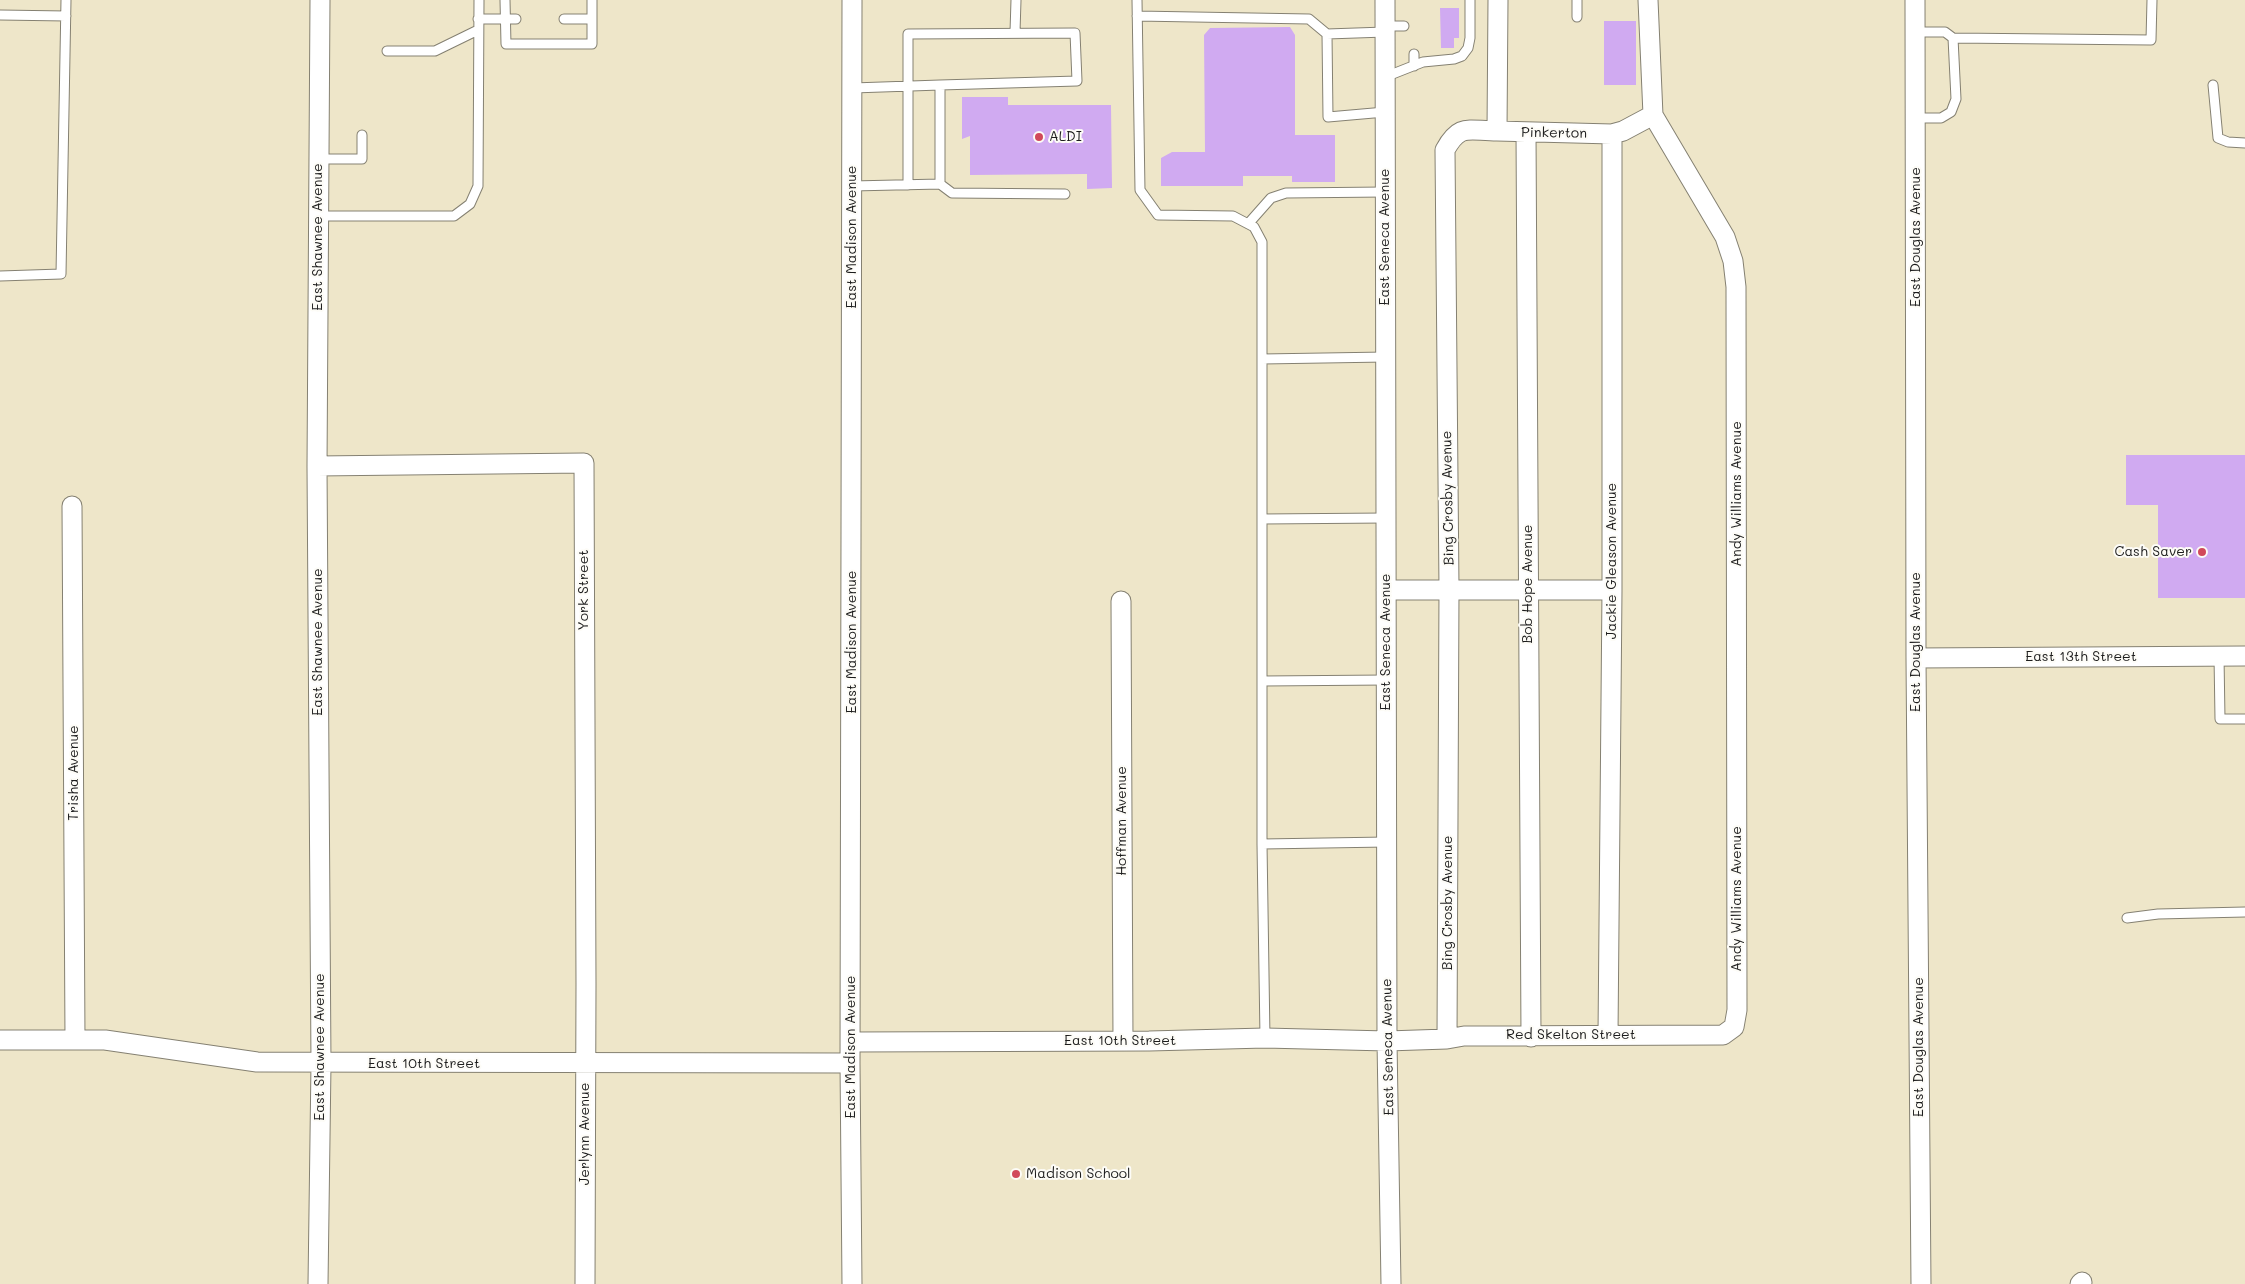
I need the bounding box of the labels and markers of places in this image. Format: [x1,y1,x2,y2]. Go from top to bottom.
place label: ALDI [1049,129,1082,145]
marker: ALDI [1033,131,1045,143]
place label: Cash Saver [2114,544,2192,560]
marker: Cash Saver [2196,546,2208,558]
place label: Madison School [1026,1166,1131,1182]
marker: Madison School [1010,1168,1022,1180]

